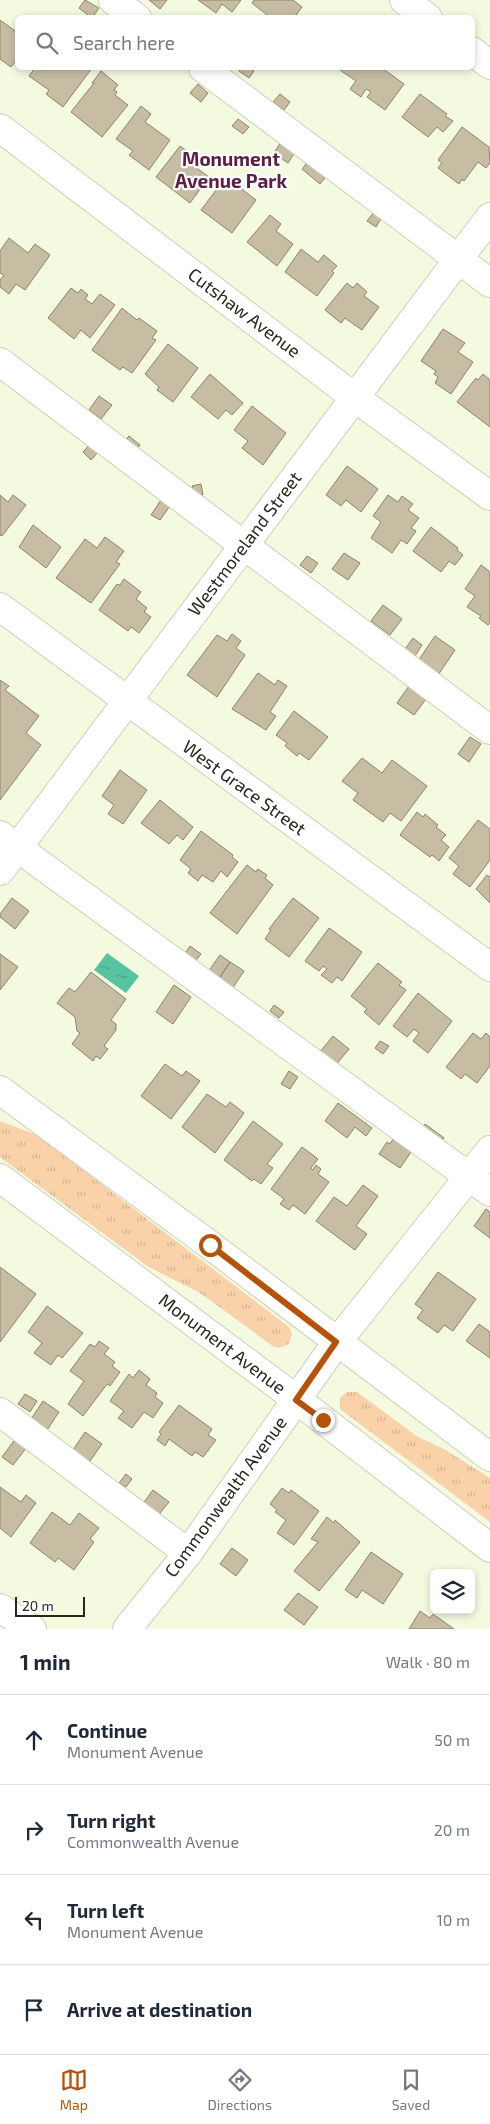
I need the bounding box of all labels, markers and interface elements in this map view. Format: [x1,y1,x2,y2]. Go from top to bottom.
search box [15,15,475,70]
icon: search [33,29,61,57]
text: Search here [73,31,175,54]
district label: Monument Avenue Park [175,147,287,192]
street label: Cutshaw Avenue [184,263,305,362]
street label: Westmoreland Street [183,467,306,620]
street label: West Grace Street [179,735,311,839]
route start [199,1234,222,1257]
street label: Monument Avenue [155,1288,290,1398]
route end [312,1409,335,1432]
street label: Commonwealth Avenue [159,1412,291,1581]
map controls [430,1569,475,1614]
button: layers [430,1569,475,1614]
scale bar [15,1594,85,1617]
text: 20 m [22,1597,54,1614]
text: 1 min [20,1649,71,1674]
text: Walk · 80 m [386,1652,470,1671]
text: Continue [67,1719,147,1742]
icon: ahead [20,1726,48,1754]
text: 50 m [434,1730,470,1749]
text: Monument Avenue [67,1742,203,1761]
text: Turn right [67,1809,155,1832]
icon: right [20,1816,48,1844]
text: 20 m [434,1820,470,1839]
text: Commonwealth Avenue [67,1832,239,1851]
text: Turn left [67,1899,144,1922]
icon: left [20,1906,48,1934]
text: 10 m [436,1910,470,1929]
text: Monument Avenue [67,1922,203,1941]
icon: arrive [20,1996,48,2024]
text: Arrive at destination [67,1998,252,2021]
tab: Map [60,2066,88,2113]
tab: Directions [208,2066,272,2113]
tab: Saved [392,2066,430,2113]

